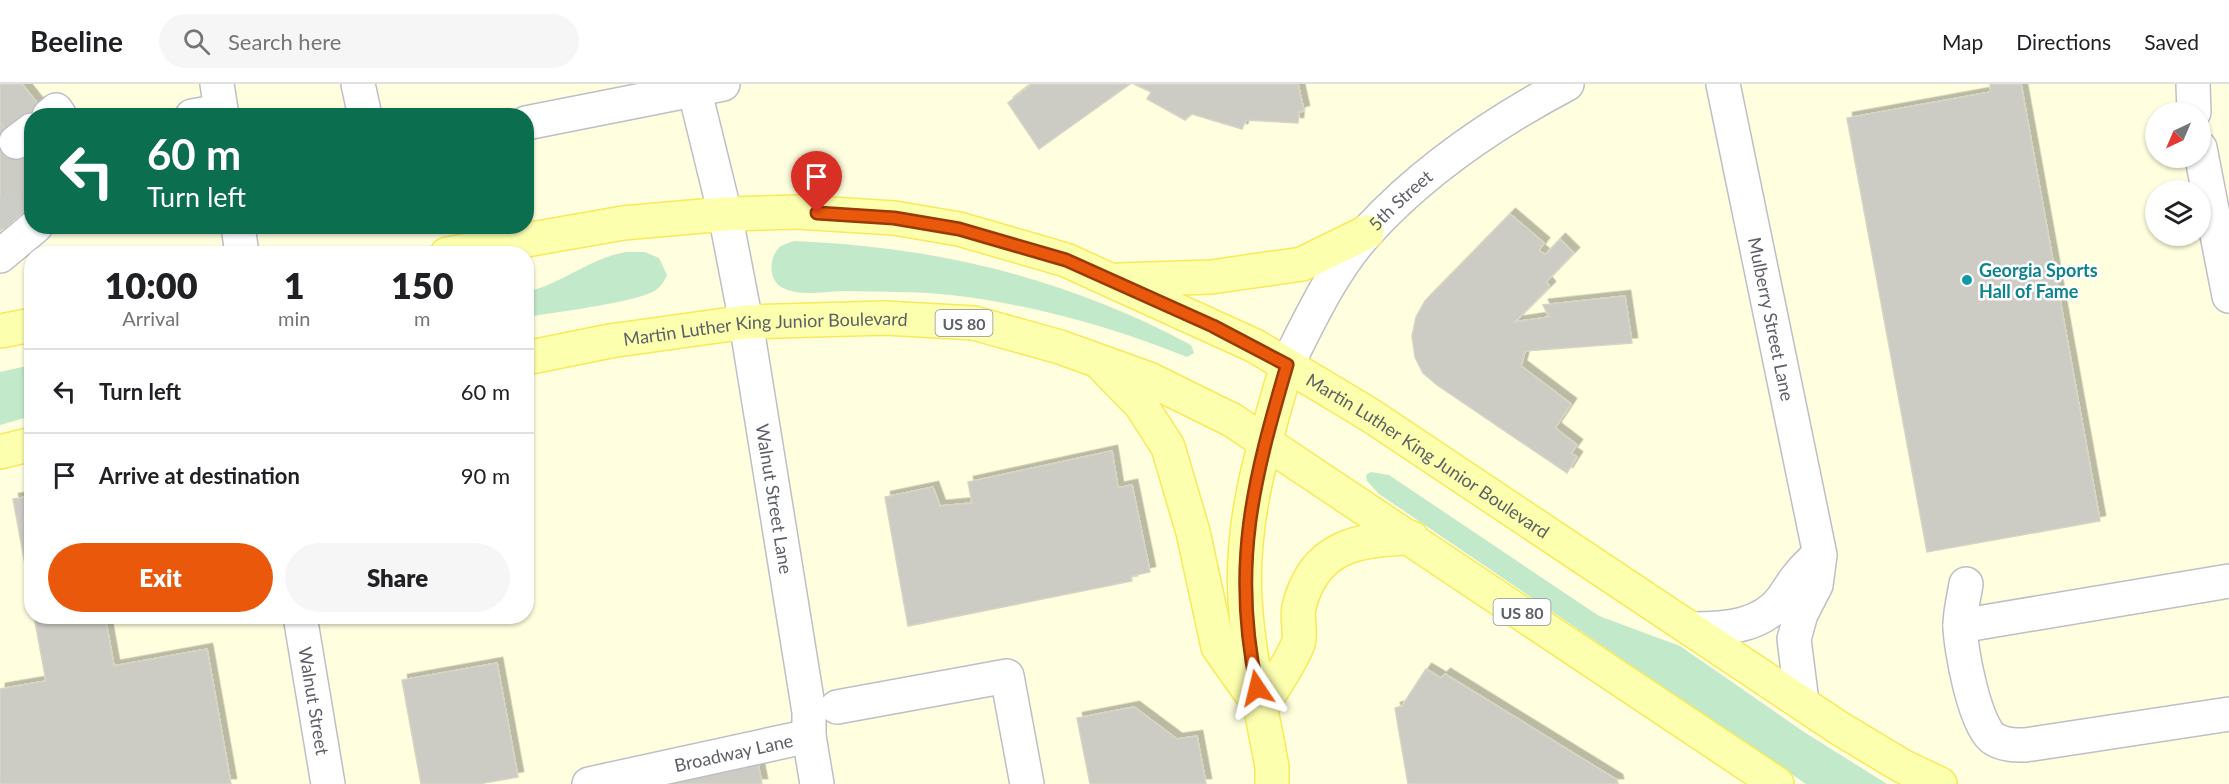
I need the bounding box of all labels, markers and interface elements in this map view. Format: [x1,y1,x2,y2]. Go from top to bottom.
search box [159,14,579,68]
text: Beeline [30,24,123,58]
icon: search [180,25,213,58]
text: Search here [228,28,341,55]
text: Map [1942,29,1983,54]
text: Directions [2016,29,2111,54]
text: Saved [2144,29,2199,54]
north arrow [2145,102,2211,168]
map controls [2145,102,2211,246]
text: 60 m [147,129,241,179]
icon: left [48,132,126,210]
pin [791,151,842,213]
icon: arrive [800,160,833,193]
street label: 5th Street [1364,165,1437,235]
text: Turn left [147,180,246,213]
button: layers [2145,180,2211,246]
street label: Mulberry Street Lane [1744,235,1799,403]
place label: Georgia Sports Hall of Fame [1979,259,2098,302]
text: 10:00 [104,263,198,307]
text: 1 [284,263,305,307]
text: 150 [391,263,454,307]
marker: Georgia Sports Hall of Fame [1960,273,1974,287]
text: Arrival [122,306,180,330]
text: min [278,306,310,330]
text: m [414,306,430,330]
street label: Martin Luther King Junior Boulevard [622,307,908,350]
road number: US 80 [936,310,992,336]
street label: Martin Luther King Junior Boulevard [1302,368,1554,543]
icon: left [48,375,81,408]
text: Turn left [99,378,181,405]
text: 60 m [461,378,510,405]
street label: Walnut Street Lane [752,422,798,575]
icon: arrive [48,459,81,492]
text: Arrive at destination [99,462,300,489]
text: 90 m [461,462,510,489]
button: Exit [48,543,273,612]
button: Share [285,543,510,612]
road number: US 80 [1494,599,1550,625]
street label: Walnut Street [294,645,334,757]
position arrow [1225,656,1289,720]
street label: Broadway Lane [672,729,795,776]

